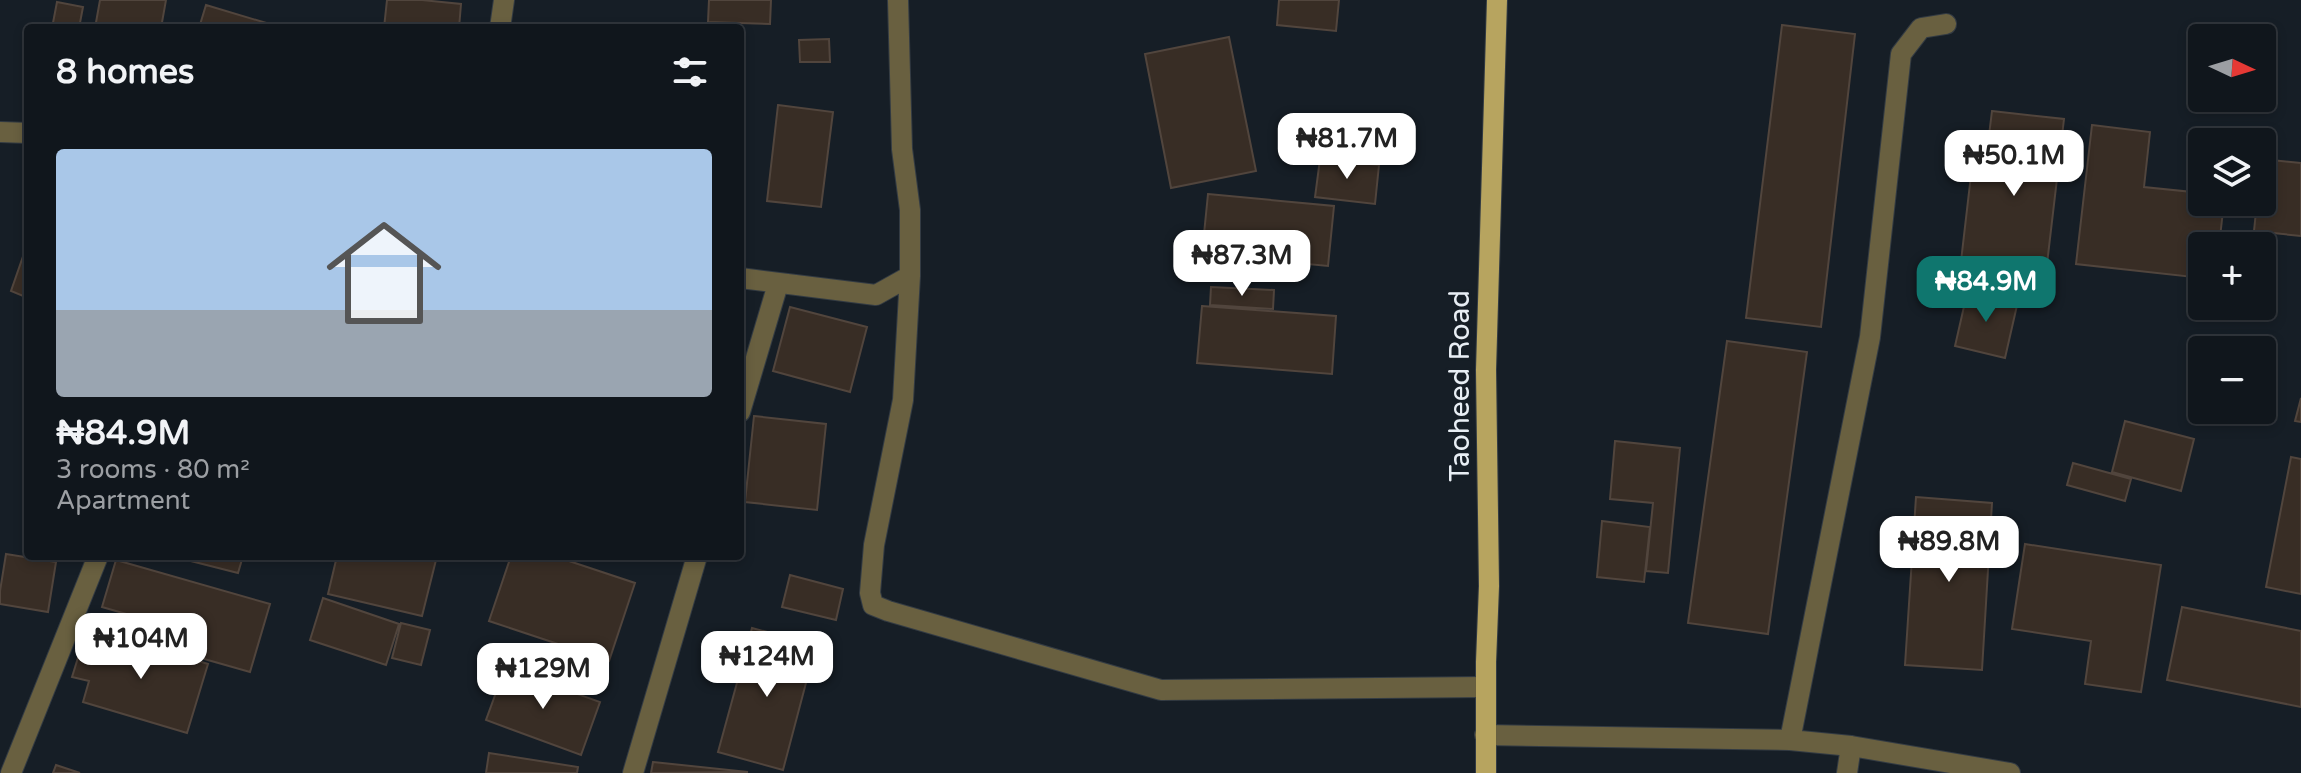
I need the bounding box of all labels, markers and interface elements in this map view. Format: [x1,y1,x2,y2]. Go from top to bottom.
north arrow [2188,24,2276,112]
map controls [2188,24,2276,424]
icon: filters [668,50,712,94]
text: 8 homes [56,52,194,93]
pin: ₦81.7M [1282,113,1412,181]
text: ₦81.7M [1296,123,1398,154]
button: layers [2188,128,2276,216]
pin: ₦50.1M [1949,130,2079,198]
text: ₦50.1M [1963,140,2065,171]
icon: home [312,201,456,345]
pin: ₦87.3M [1177,230,1307,298]
button: + [2188,232,2276,320]
text: ₦87.3M [1191,240,1293,271]
pin: ₦84.9M [1921,256,2051,324]
text: ₦84.9M [1935,266,2037,297]
street label: Taoheed Road [1443,290,1477,482]
button: − [2188,336,2276,424]
text: ₦84.9M [56,413,190,454]
text: 3 rooms · 80 m² [56,454,250,485]
text: Apartment [56,485,190,516]
pin: ₦89.8M [1884,516,2014,584]
text: ₦89.8M [1898,526,2000,557]
pin: ₦104M [85,613,197,681]
text: ₦104M [93,623,189,654]
pin: ₦124M [711,631,823,699]
text: ₦124M [719,641,815,672]
pin: ₦129M [487,643,599,711]
text: ₦129M [495,653,591,684]

